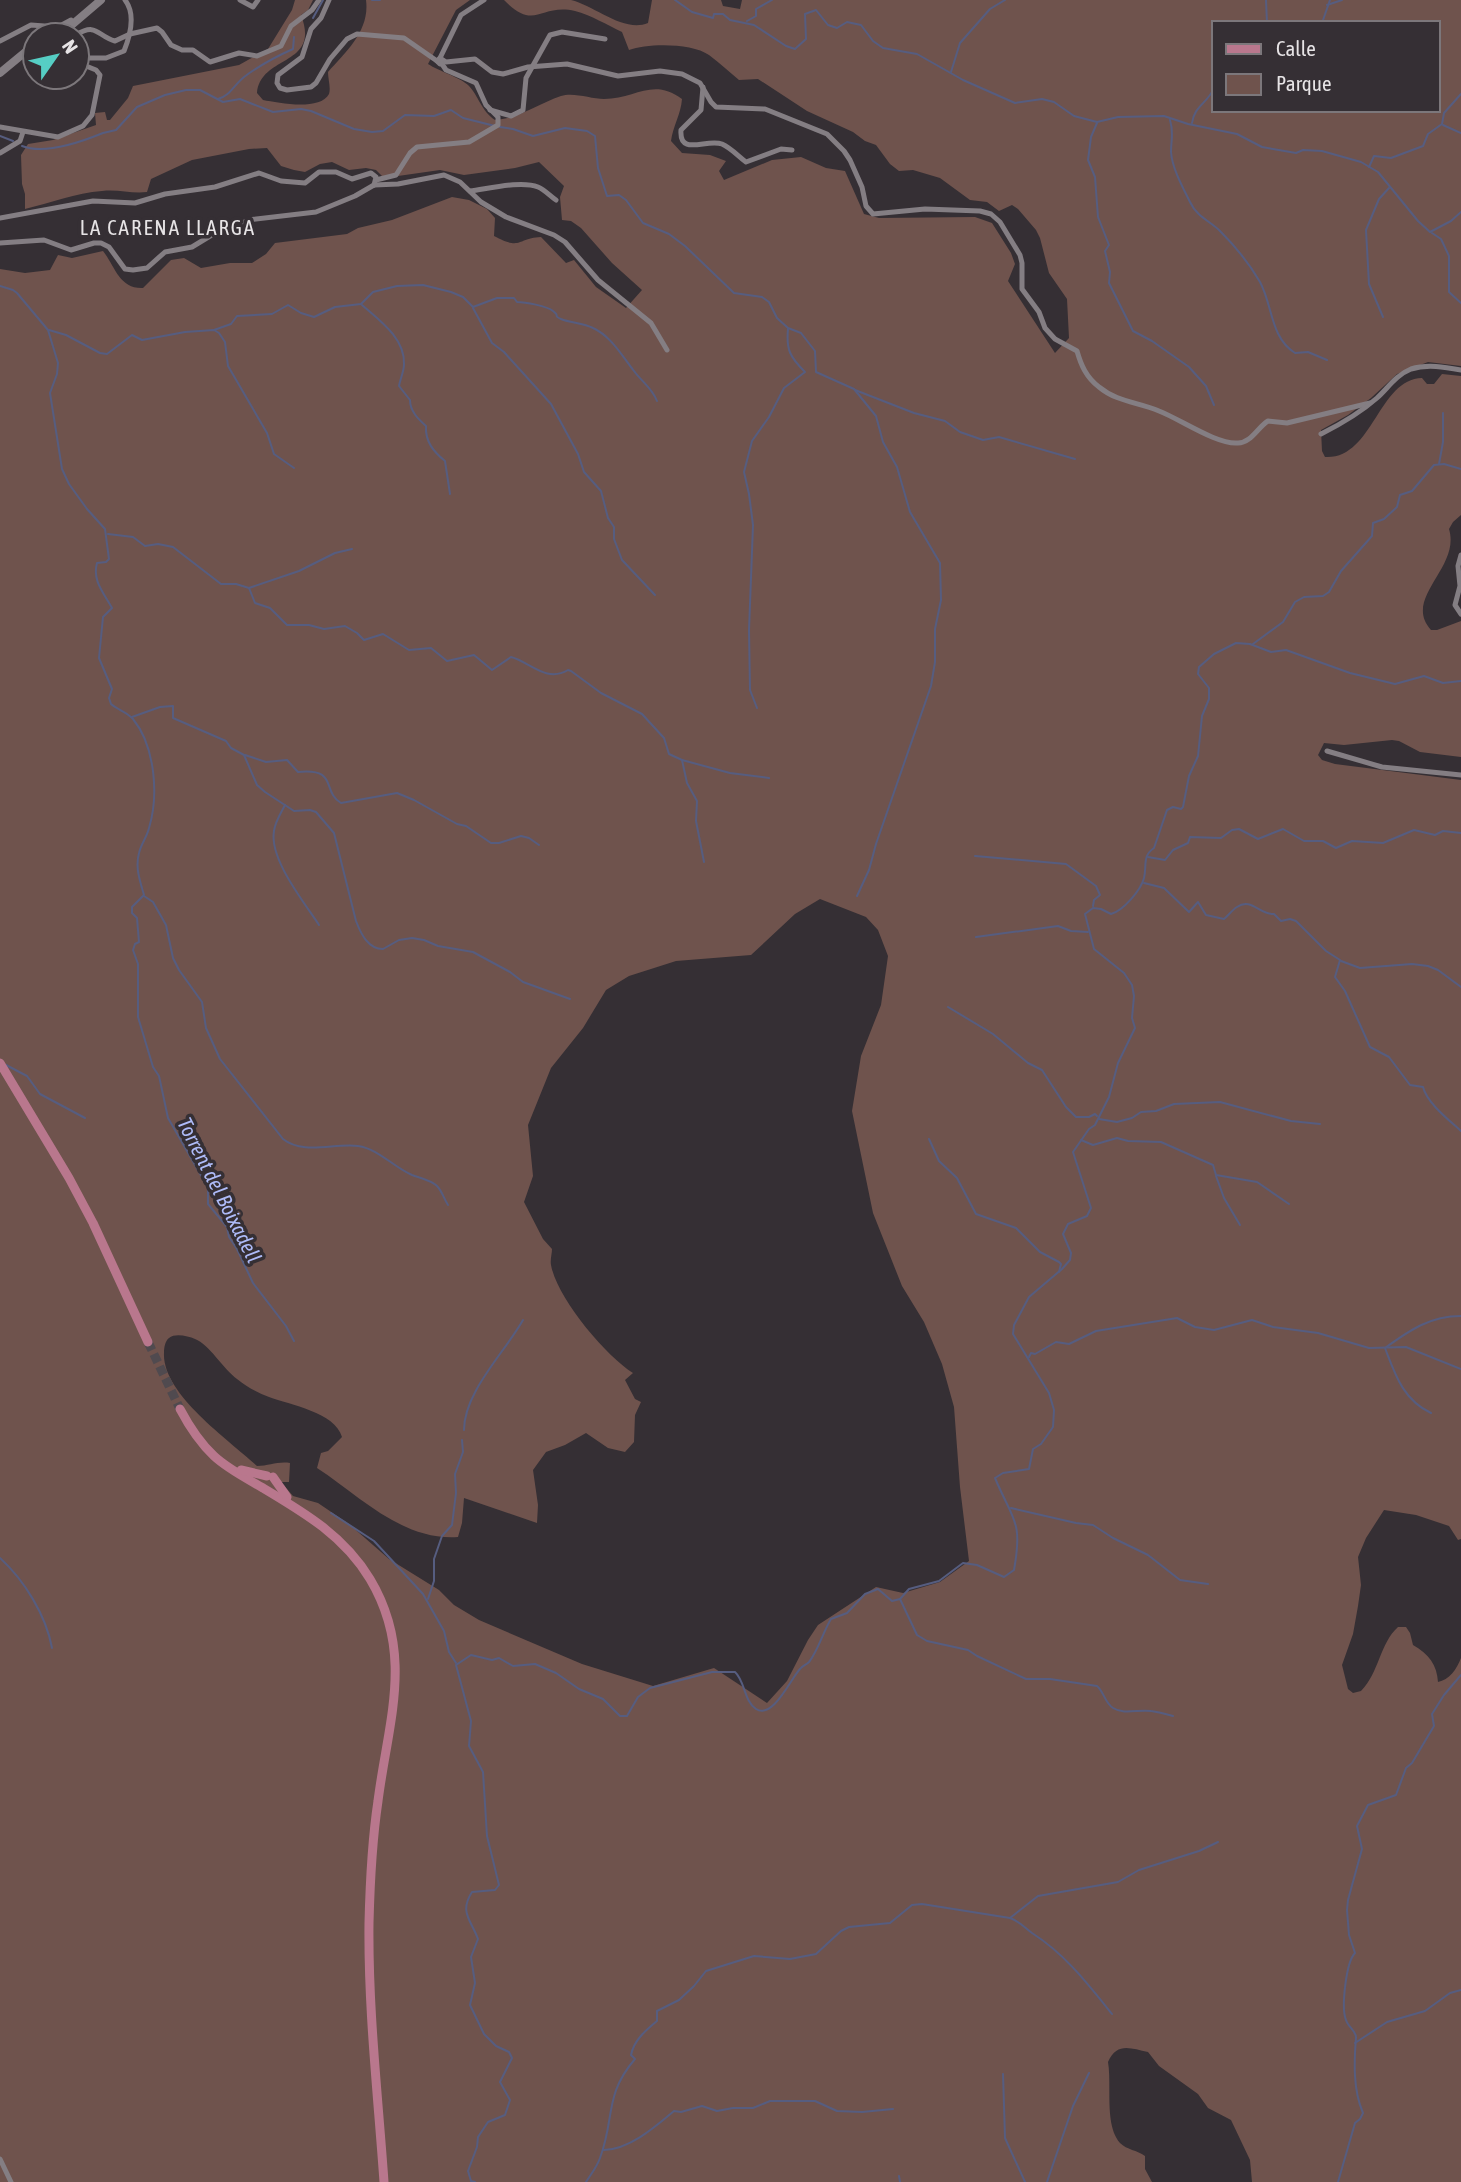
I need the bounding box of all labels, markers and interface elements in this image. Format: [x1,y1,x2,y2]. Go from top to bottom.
north arrow [21,21,91,91]
legend [1212,21,1440,112]
text: N [58,36,82,57]
text: Calle [1276,36,1316,60]
text: Parque [1276,71,1331,95]
district label: LA CARENA LLARGA [80,215,256,239]
water label: Torrent del Boixadell [173,1114,267,1266]

